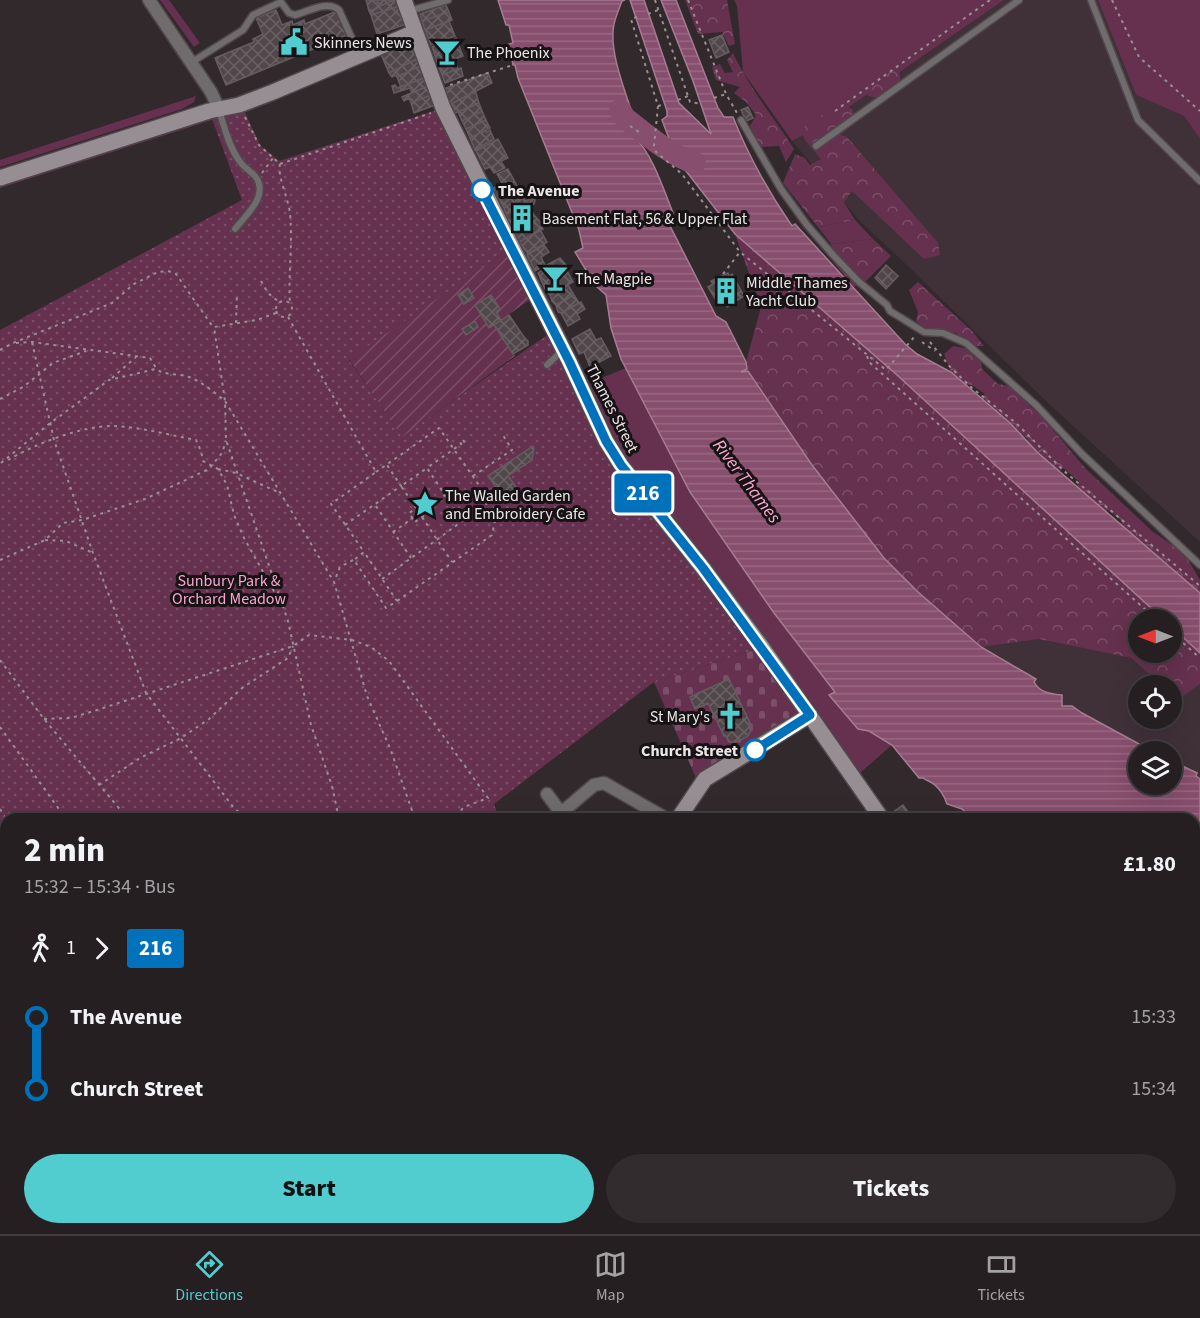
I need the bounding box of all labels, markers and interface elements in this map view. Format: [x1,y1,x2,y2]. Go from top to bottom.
public building icon: Skinners News [279,27,309,57]
place label: Skinners News [314,32,412,54]
bar icon: The Phoenix [432,37,462,67]
place label: The Phoenix [467,42,550,64]
marker: The Avenue [471,179,493,201]
place label: The Avenue [498,180,579,202]
building icon: Basement Flat, 56 & Upper Flat [507,203,537,233]
place label: Basement Flat, 56 & Upper Flat [542,208,748,230]
bar icon: The Magpie [540,263,570,293]
place label: The Magpie [575,268,652,290]
place label: Middle Thames Yacht Club [745,272,848,312]
building icon: Middle Thames Yacht Club [711,276,741,306]
street label: Thames Street [580,360,644,457]
water label: River Thames [707,434,786,528]
line badge: 216 [608,474,678,512]
text: 216 [626,478,660,508]
place label: The Walled Garden and Embroidery Cafe [445,485,586,525]
place icon: The Walled Garden and Embroidery Cafe [410,489,440,519]
park label: Sunbury Park & Orchard Meadow [172,570,286,610]
north arrow [1128,609,1182,663]
map controls [1128,609,1182,795]
button: locate [1128,675,1182,729]
church icon: St Mary's [715,701,745,731]
place label: St Mary's [650,706,710,728]
marker: Church Street [744,739,766,761]
place label: Church Street [641,740,738,762]
button: layers [1128,741,1182,795]
text: 2 min [24,827,105,874]
text: £1.80 [1123,848,1176,880]
text: 15:32 – 15:34 · Bus [24,873,175,901]
icon: walk [24,932,57,965]
icon: forward [85,932,118,965]
text: 216 [139,933,172,963]
text: 1 [66,934,76,962]
text: The Avenue [70,1001,182,1033]
text: 15:33 [1131,1003,1176,1031]
text: Church Street [70,1073,203,1105]
text: 15:34 [1131,1075,1176,1103]
button: Start [24,1154,594,1223]
button: Tickets [606,1154,1176,1223]
tab: Directions [175,1248,243,1306]
tab: Map [594,1248,627,1306]
tab: Tickets [977,1248,1025,1306]

